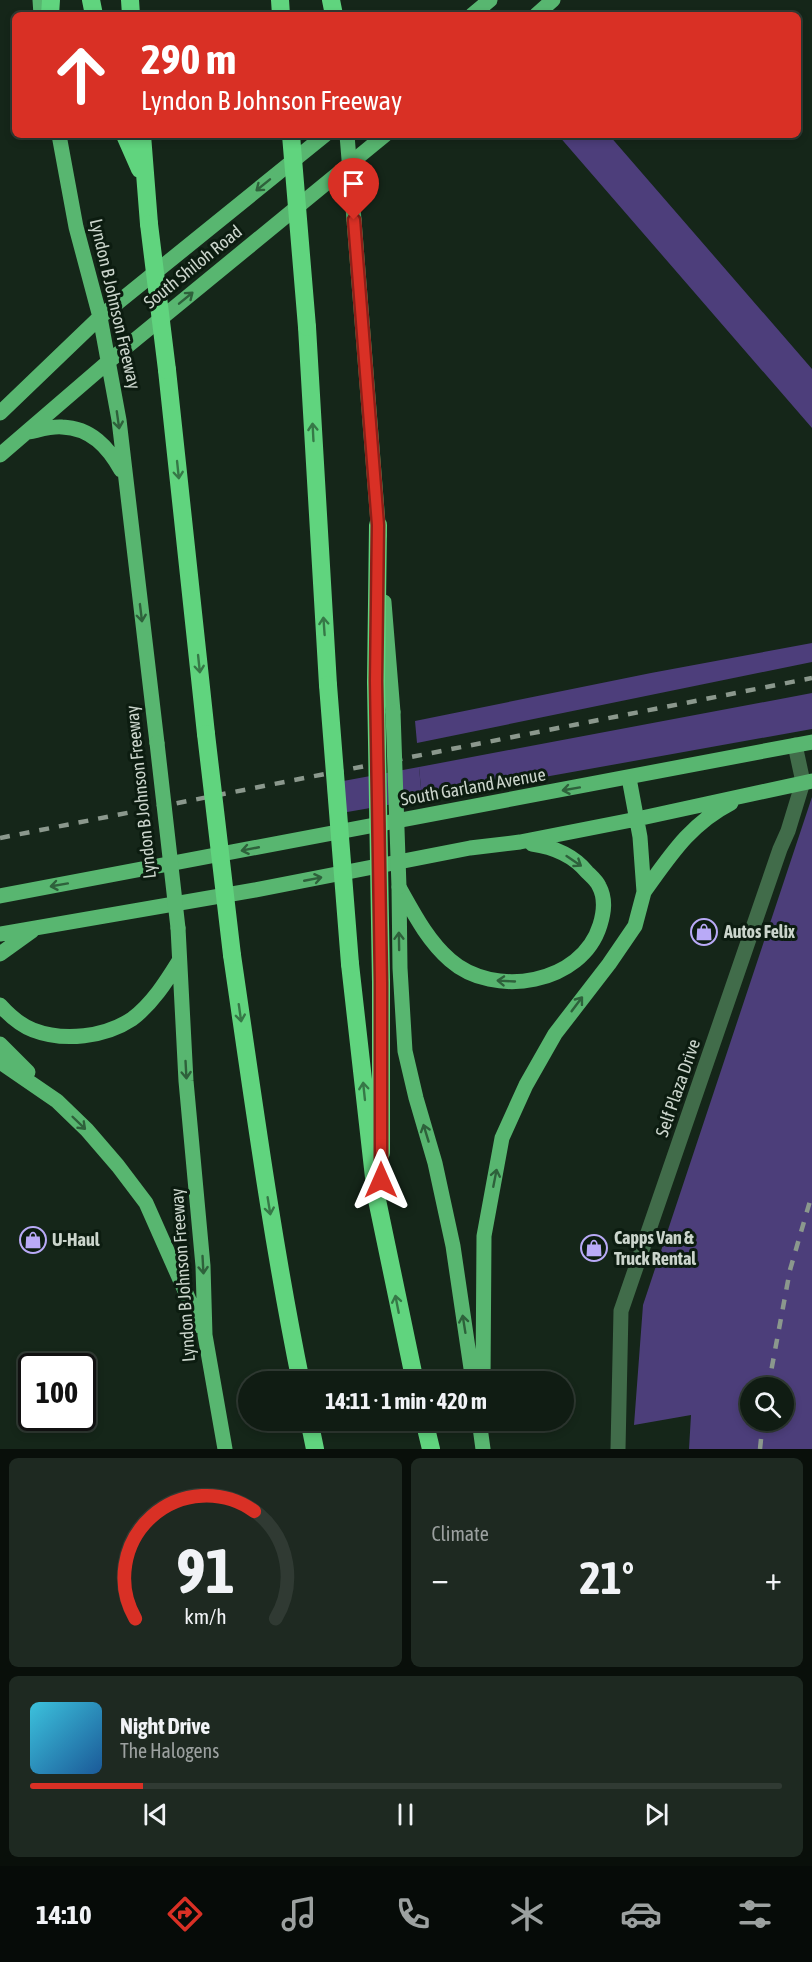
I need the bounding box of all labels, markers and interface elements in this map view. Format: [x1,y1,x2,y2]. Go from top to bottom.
text: 290 m [141,35,236,83]
icon: ahead [42,36,120,114]
text: Lyndon B Johnson Freeway [141,85,402,116]
pin [328,158,379,220]
icon: arrive [337,167,370,200]
one-way arrow [256,178,271,192]
street label: Lyndon B Johnson Freeway [86,217,145,391]
street label: South Shiloh Road [139,221,246,313]
one-way arrow [178,292,194,305]
one-way arrow [113,409,124,429]
one-way arrow [307,422,318,442]
one-way arrow [172,460,183,479]
one-way arrow [136,603,147,623]
one-way arrow [318,617,329,637]
one-way arrow [194,653,205,673]
street label: Lyndon B Johnson Freeway [121,704,160,880]
street label: South Garland Avenue [399,763,547,810]
one-way arrow [562,784,581,795]
one-way arrow [241,844,261,855]
one-way arrow [566,854,583,867]
one-way arrow [303,873,322,884]
one-way arrow [50,880,69,891]
shop icon: Autos Felix [689,917,719,947]
place label: Autos Felix [723,921,796,942]
one-way arrow [393,931,405,951]
one-way arrow [496,976,516,987]
one-way arrow [571,996,584,1012]
one-way arrow [235,1003,246,1023]
street label: Self Plaza Drive [651,1036,704,1140]
one-way arrow [180,1060,191,1080]
one-way arrow [358,1081,369,1101]
one-way arrow [72,1115,87,1130]
one-way arrow [420,1124,431,1143]
position arrow [349,1148,413,1212]
one-way arrow [490,1169,501,1188]
street label: Lyndon B Johnson Freeway [166,1187,199,1363]
one-way arrow [264,1196,275,1215]
shop icon: U-Haul [18,1225,48,1255]
place label: Capps Van & Truck Rental [614,1227,696,1269]
place label: U-Haul [52,1229,100,1250]
shop icon: Capps Van & Truck Rental [579,1233,609,1263]
one-way arrow [198,1254,209,1274]
one-way arrow [391,1295,402,1314]
one-way arrow [459,1314,470,1334]
speed limit sign: 100 [18,1353,96,1431]
map controls [740,1377,794,1431]
button: search [740,1377,794,1431]
text: 14:11 · 1 min · 420 m [325,1388,487,1414]
text: Climate [432,1522,489,1545]
text: 91 [176,1535,235,1606]
text: 21° [579,1552,634,1604]
text: − [432,1559,449,1597]
text: + [765,1559,782,1597]
text: km/h [184,1605,227,1630]
text: Night Drive [120,1713,210,1739]
text: The Halogens [120,1739,219,1762]
icon: previous [139,1798,172,1831]
icon: pause [389,1798,422,1831]
icon: next [640,1798,673,1831]
icon: directions [164,1893,206,1935]
icon: music [278,1893,320,1935]
icon: phone [392,1893,434,1935]
icon: climate [506,1893,548,1935]
icon: car [620,1893,662,1935]
icon: filters [734,1893,776,1935]
text: 14:10 [36,1899,92,1930]

